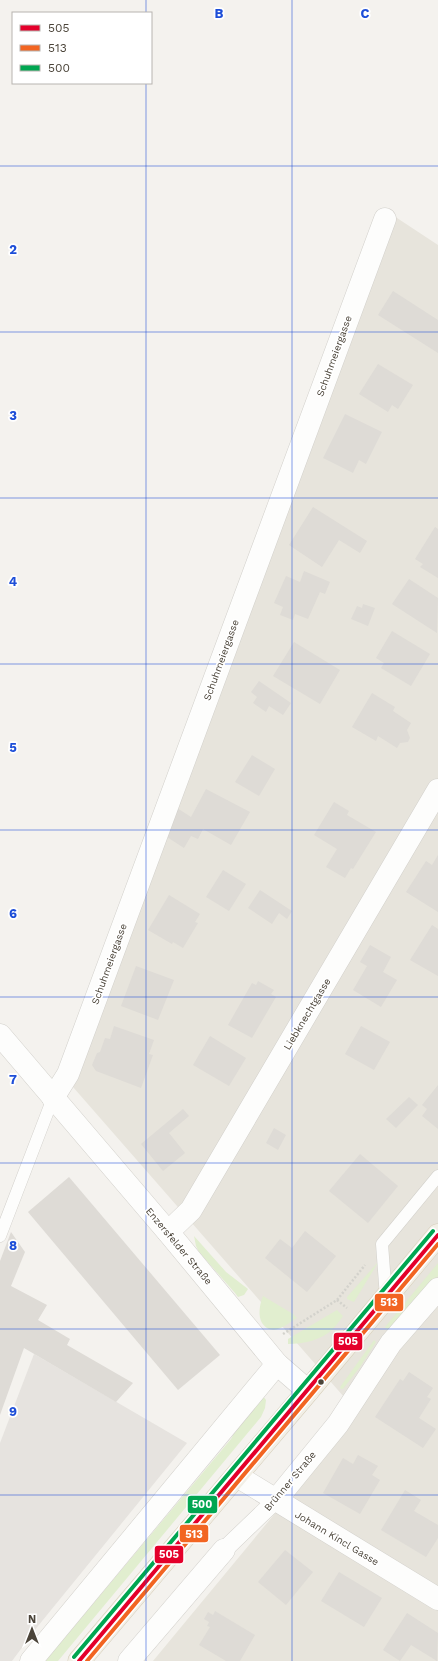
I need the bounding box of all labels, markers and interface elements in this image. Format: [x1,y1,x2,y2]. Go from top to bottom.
text: B [215,6,224,21]
text: C [361,6,370,21]
legend [12,12,152,84]
text: 505 [48,21,69,35]
text: 513 [48,41,67,55]
text: 500 [48,61,70,75]
text: 2 [9,242,17,257]
street label: Schuhmeiergasse [314,314,354,398]
text: 3 [9,408,17,423]
text: 4 [9,574,18,589]
street label: Schuhmeiergasse [201,618,241,702]
text: 5 [9,740,17,755]
text: 6 [9,906,17,921]
street label: Schuhmeiergasse [89,922,129,1006]
street label: Liebknechtgasse [281,976,333,1052]
text: 7 [9,1072,17,1087]
street label: Enzersfelder Straße [144,1205,214,1287]
text: 8 [9,1238,17,1253]
line badge: 513 [374,1293,404,1312]
text: 513 [380,1296,398,1309]
line badge: 505 [333,1332,363,1351]
text: 505 [338,1335,358,1348]
unlabelled marker [316,1377,326,1387]
text: 9 [9,1404,17,1419]
street label: Brünner Straße [262,1449,318,1513]
line badge: 500 [187,1495,218,1514]
text: 500 [192,1498,212,1511]
street label: Johann Kincl Gasse [293,1509,381,1567]
line badge: 513 [179,1524,209,1543]
text: 513 [185,1528,203,1541]
line badge: 505 [154,1545,184,1564]
text: 505 [159,1548,179,1561]
north arrow [12,1609,52,1649]
text: N [28,1613,36,1626]

